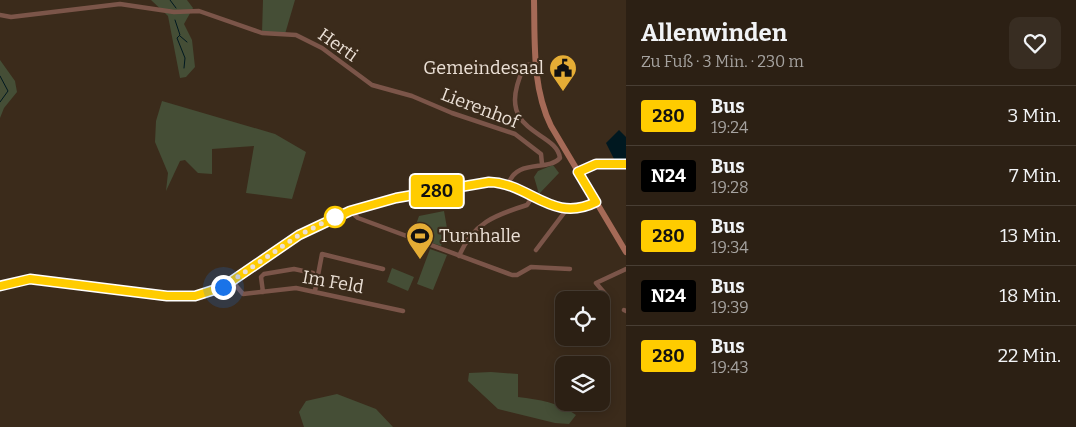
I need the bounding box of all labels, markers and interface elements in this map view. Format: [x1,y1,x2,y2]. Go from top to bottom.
button: heart [1009,17,1061,69]
text: Allenwinden [641,19,787,47]
street label: Herti [314,23,362,67]
text: Zu Fuß · 3 Min. · 230 m [641,52,804,71]
public building icon: Gemeindesaal [548,53,578,92]
place label: Gemeindesaal [423,57,544,79]
street label: Lierenhof [438,83,524,133]
text: Bus [711,95,745,118]
text: 3 Min. [1008,104,1061,127]
text: 280 [652,105,685,127]
text: 19:24 [711,118,748,137]
text: Bus [711,155,745,178]
text: 7 Min. [1009,164,1061,187]
text: N24 [651,165,686,187]
line badge: 280 [408,175,466,207]
text: 19:28 [711,178,749,197]
text: 280 [421,180,453,202]
unlabelled marker [324,206,346,228]
text: Bus [711,215,745,238]
sports icon: Turnhalle [405,221,435,260]
text: 13 Min. [1000,224,1061,247]
place label: Turnhalle [439,225,521,247]
text: 280 [652,225,685,247]
text: 19:34 [711,238,749,257]
street label: Im Feld [301,266,366,298]
your location [211,275,236,300]
text: Bus [711,275,745,298]
text: 18 Min. [999,284,1061,307]
text: N24 [651,285,686,307]
map controls [555,291,610,411]
button: locate [555,291,610,346]
text: 19:39 [711,298,749,317]
text: Bus [711,335,745,358]
text: 22 Min. [998,344,1061,367]
text: 280 [652,345,685,367]
button: layers [555,356,610,411]
text: 19:43 [711,358,749,377]

